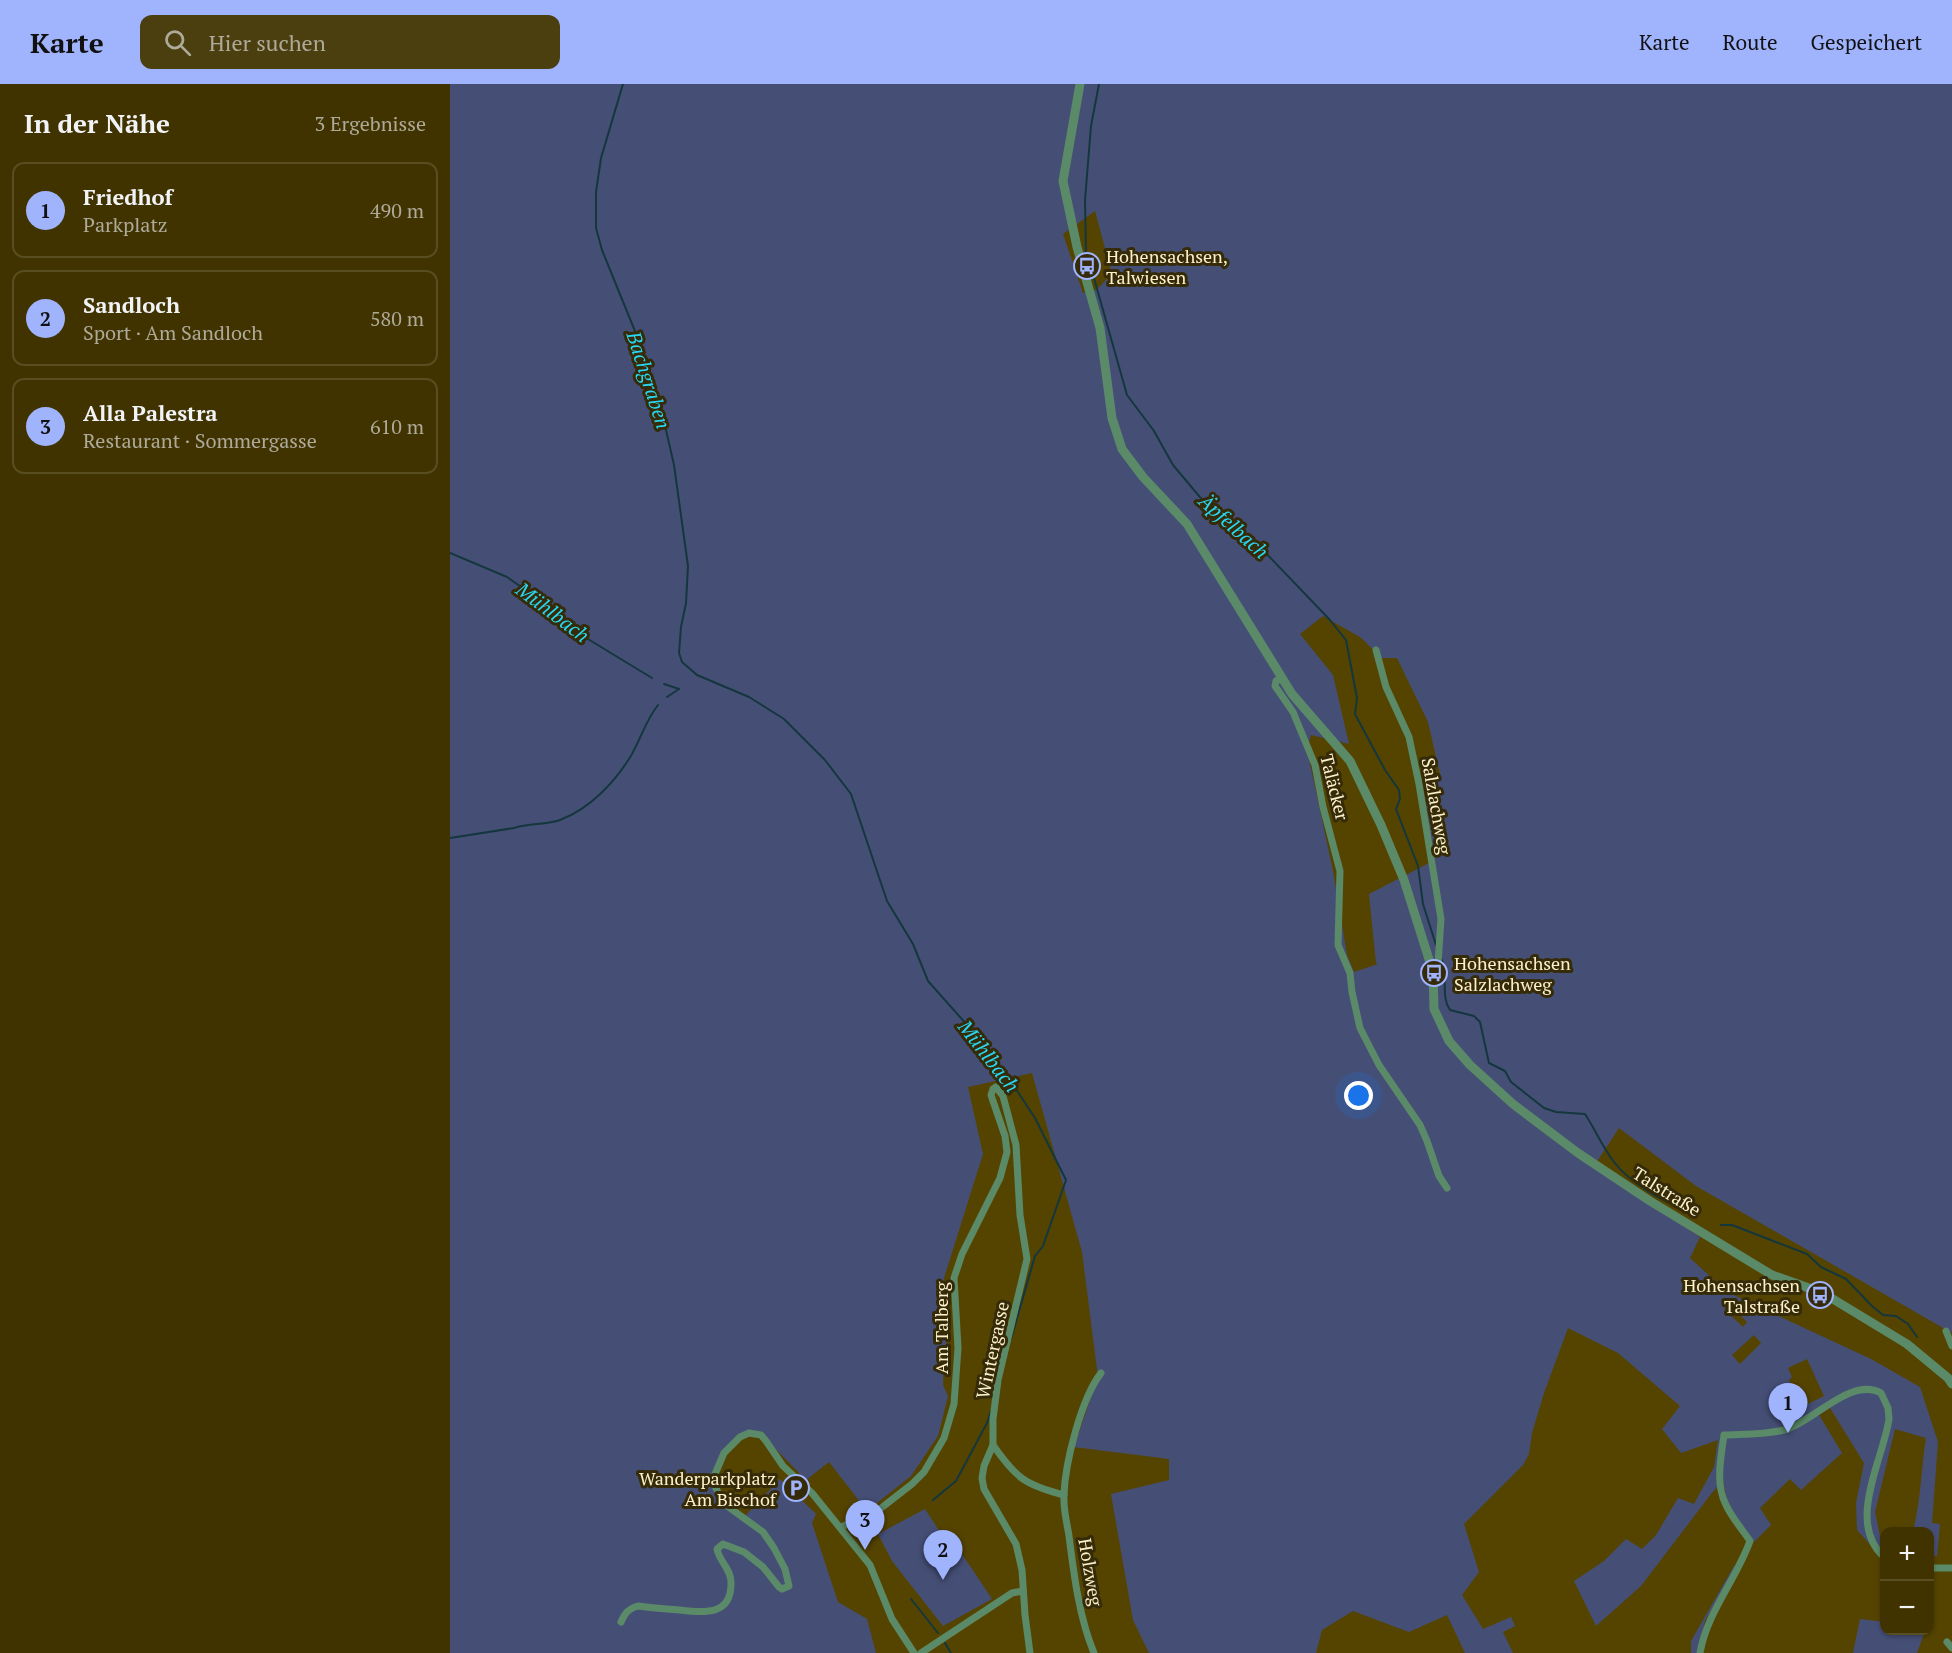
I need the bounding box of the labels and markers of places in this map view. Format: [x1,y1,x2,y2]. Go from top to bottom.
place label: Hohensachsen, Talwiesen [1106,244,1228,289]
bus stop icon: Hohensachsen, Talwiesen [1072,251,1102,281]
place label: Hohensachsen Salzlachweg [1454,951,1571,996]
bus stop icon: Hohensachsen Salzlachweg [1419,958,1449,988]
place label: Hohensachsen Talstraße [1683,1273,1800,1318]
bus stop icon: Hohensachsen Talstraße [1805,1280,1835,1310]
pin: 1 [1768,1384,1808,1433]
place label: Wanderparkplatz Am Bischof [639,1466,778,1511]
parking icon: Wanderparkplatz Am Bischof [781,1473,811,1503]
pin: 3 [846,1500,884,1550]
pin: 2 [924,1530,962,1580]

